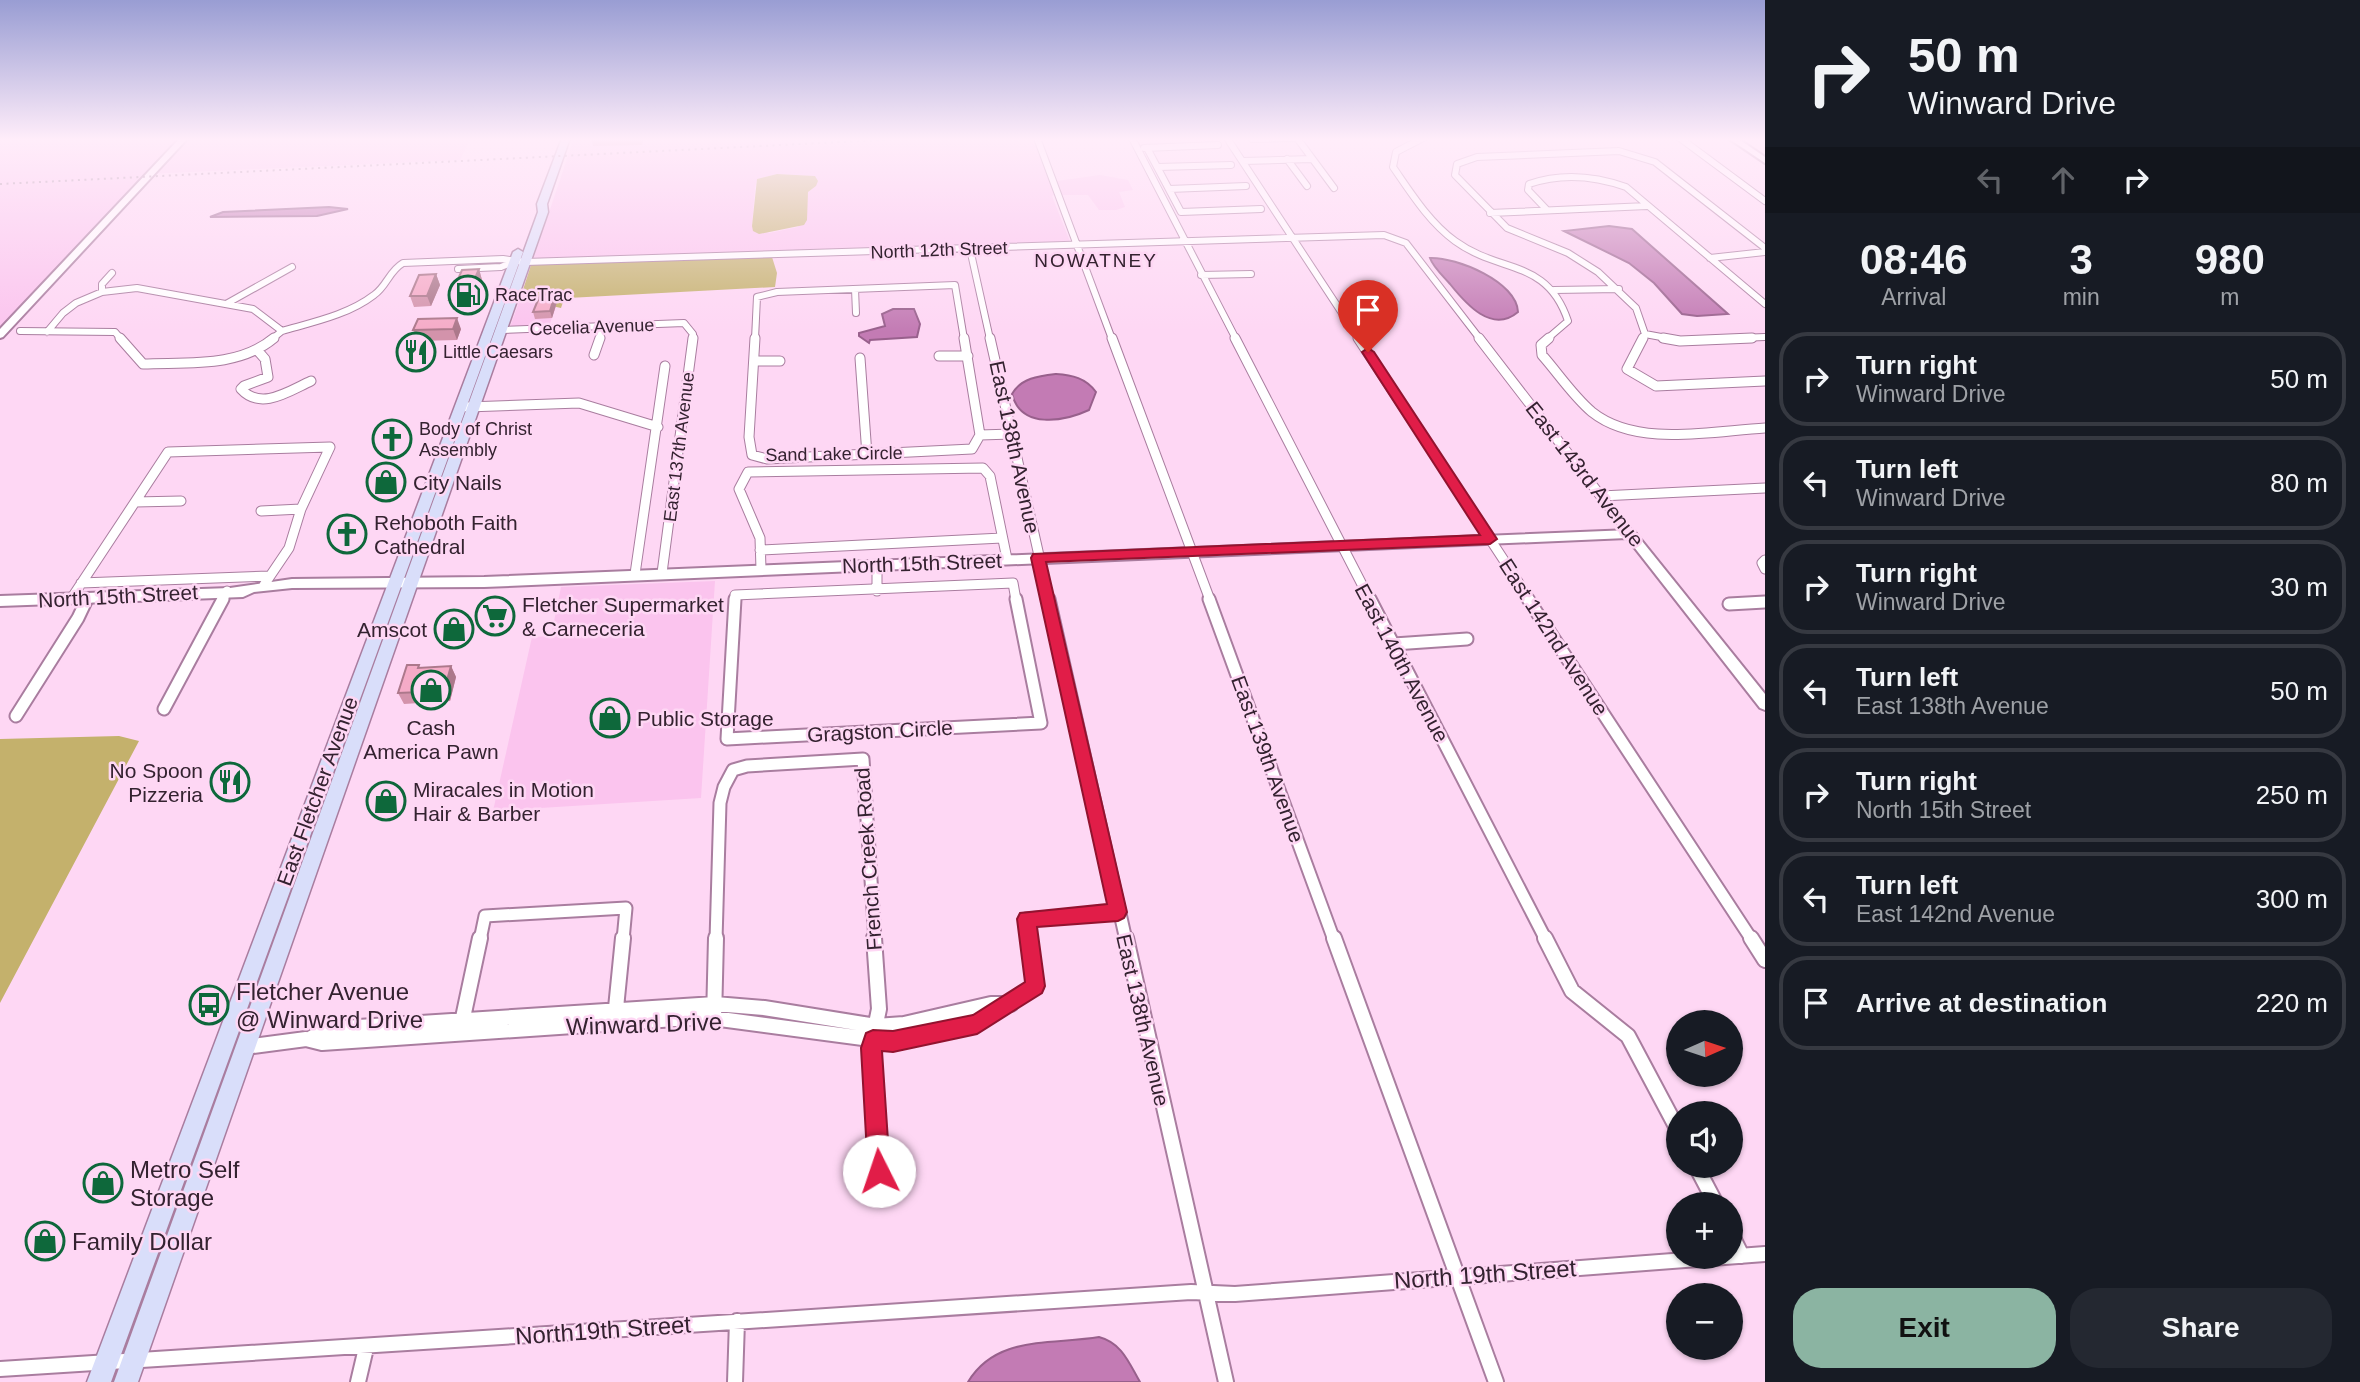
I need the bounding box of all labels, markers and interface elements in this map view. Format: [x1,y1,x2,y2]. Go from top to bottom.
icon: right [1793,28,1884,119]
text: 50 m [1908,28,2020,82]
text: Winward Drive [1908,85,2116,121]
icon: left [1971,161,2009,199]
icon: ahead [2044,161,2082,199]
icon: right [2117,161,2155,199]
text: 08:46 [1860,236,1968,283]
text: 3 [2069,236,2093,283]
text: 980 [2195,236,2265,283]
street label: North 12th Street [870,238,1008,262]
district label: NOWATNEY [1034,250,1158,271]
fuel station icon: RaceTrac [447,274,489,316]
pin [1338,280,1398,352]
text: Arrival [1881,284,1946,310]
text: min [2063,284,2100,310]
text: m [2220,284,2239,310]
place label: RaceTrac [495,285,572,305]
icon: arrive [1349,291,1387,329]
street label: Cecelia Avenue [529,315,655,339]
restaurant icon: Little Caesars [395,331,437,373]
place label: Little Caesars [443,342,553,362]
text: Turn right [1856,350,1977,380]
street label: East 138th Avenue [985,359,1045,535]
icon: right [1797,360,1835,398]
text: 50 m [2270,364,2328,394]
street label: East 137th Avenue [660,371,698,523]
text: Winward Drive [1856,381,2006,407]
street label: East 143rd Avenue [1521,397,1649,551]
church icon: Body of Christ Assembly [371,418,413,460]
place label: Body of Christ Assembly [419,419,532,460]
street label: Sand Lake Circle [765,443,903,465]
text: Turn left [1856,454,1958,484]
shop icon: City Nails [365,461,407,503]
icon: left [1797,464,1835,502]
text: 80 m [2270,468,2328,498]
place label: City Nails [413,471,502,494]
text: Winward Drive [1856,485,2006,511]
place label: Rehoboth Faith Cathedral [374,511,518,558]
church icon: Rehoboth Faith Cathedral [326,513,368,555]
street label: North 15th Street [842,549,1002,577]
street label: East 142nd Avenue [1495,555,1613,719]
text: Turn right [1856,558,1977,588]
icon: right [1797,568,1835,606]
text: 30 m [2270,572,2328,602]
street label: North 15th Street [38,580,199,612]
street label: East 140th Avenue [1351,580,1453,746]
text: Winward Drive [1856,589,2006,615]
place label: Fletcher Supermarket & Carneceria [522,593,724,640]
supermarket icon: Fletcher Supermarket & Carneceria [474,595,516,637]
shop icon: Amscot [433,608,475,650]
place label: Amscot [357,618,427,641]
text: Turn left [1856,662,1958,692]
shop icon: Cash America Pawn [410,669,452,711]
street label: East 139th Avenue [1227,672,1309,846]
icon: left [1797,672,1835,710]
text: 50 m [2270,676,2328,706]
street label: East Fletcher Avenue [272,693,362,889]
text: East 138th Avenue [1856,693,2049,719]
shop icon: Public Storage [589,697,631,739]
place label: Public Storage [637,707,774,730]
place label: Cash America Pawn [363,716,499,763]
street label: Gragston Circle [807,716,953,746]
place label: No Spoon Pizzeria [110,759,203,806]
restaurant icon: No Spoon Pizzeria [209,761,251,803]
text: Turn right [1856,766,1977,796]
street label: French Creek Road [850,767,886,951]
icon: right [1797,776,1835,814]
place label: Miracales in Motion Hair & Barber [413,778,594,825]
shop icon: Miracales in Motion Hair & Barber [365,780,407,822]
text: 250 m [2256,780,2328,810]
text: North 15th Street [1856,797,2031,823]
text: Turn left [1856,870,1958,900]
icon: left [1797,880,1835,918]
text: 300 m [2256,884,2328,914]
text: East 142nd Avenue [1856,901,2055,927]
street label: East 138th Avenue [1112,932,1174,1108]
place label: Fletcher Avenue @ Winward Drive [236,978,423,1033]
bus stop icon: Fletcher Avenue @ Winward Drive [188,984,230,1026]
icon: arrive [1797,984,1835,1022]
text: Arrive at destination [1856,988,2107,1018]
text: 220 m [2256,988,2328,1018]
street label: Winward Drive [566,1008,722,1040]
north arrow [1666,1010,1743,1087]
map controls [1666,1010,1743,1360]
button: sound [1666,1101,1743,1178]
position arrow [842,1134,916,1208]
place label: Metro Self Storage [130,1156,240,1211]
shop icon: Metro Self Storage [82,1162,124,1204]
button: + [1666,1192,1743,1269]
shop icon: Family Dollar [24,1220,66,1262]
place label: Family Dollar [72,1228,212,1255]
street label: North 19th Street [1393,1254,1577,1294]
button: − [1666,1283,1743,1360]
button: Exit [1793,1288,2056,1368]
button: Share [2070,1288,2332,1368]
street label: North19th Street [514,1310,692,1350]

